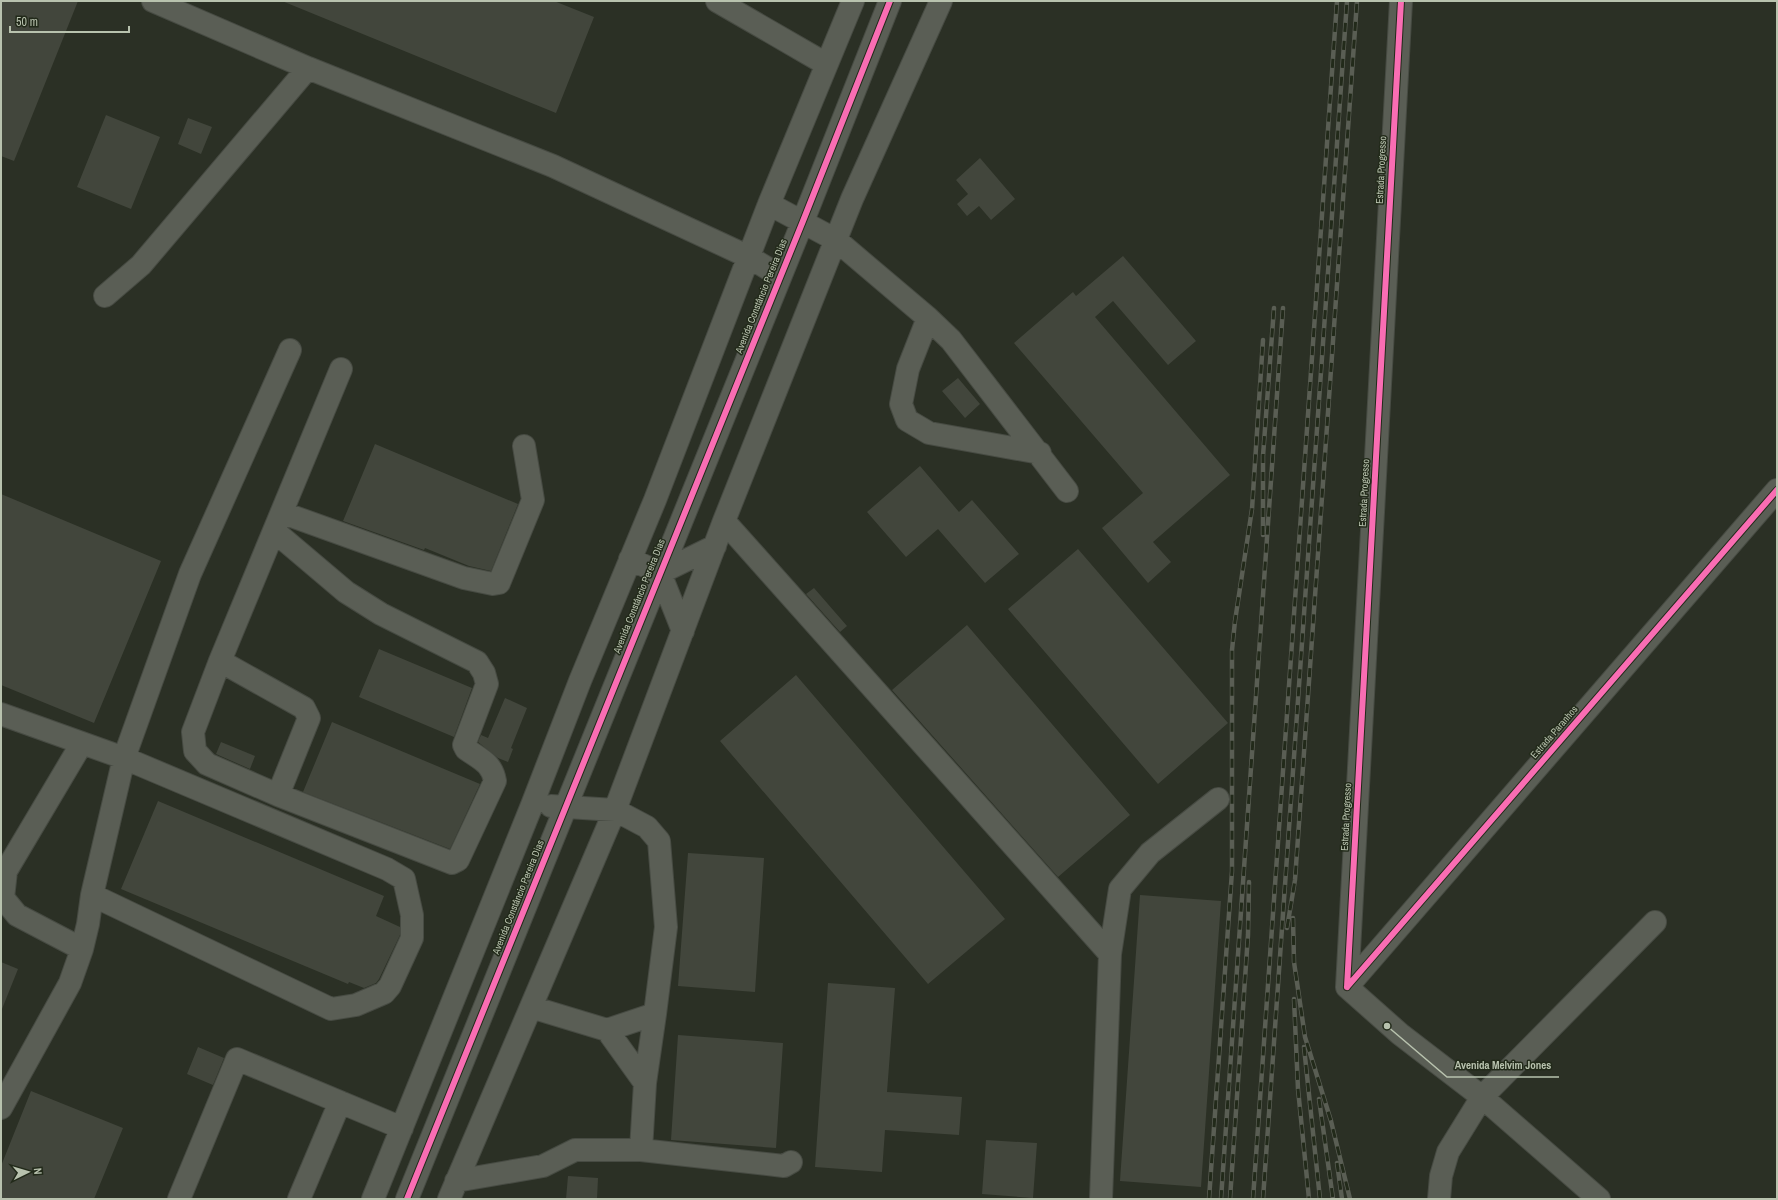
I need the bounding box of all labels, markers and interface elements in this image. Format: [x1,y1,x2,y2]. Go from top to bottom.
scale bar [10,8,129,34]
text: 50 m [16,14,38,30]
street label: Estrada Progresso [1373,135,1389,204]
street label: Avenida Constâncio Pereira Dias [732,237,790,356]
street label: Estrada Progresso [1356,458,1372,527]
street label: Avenida Constâncio Pereira Dias [610,537,668,656]
street label: Estrada Paranhos [1528,703,1580,761]
street label: Estrada Progresso [1338,782,1354,851]
street label: Avenida Constâncio Pereira Dias [489,838,547,957]
callout: Avenida Melvim Jones [1447,1054,1559,1077]
text: Avenida Melvim Jones [1455,1058,1551,1072]
north arrow [8,1152,48,1192]
text: N [31,1167,45,1175]

